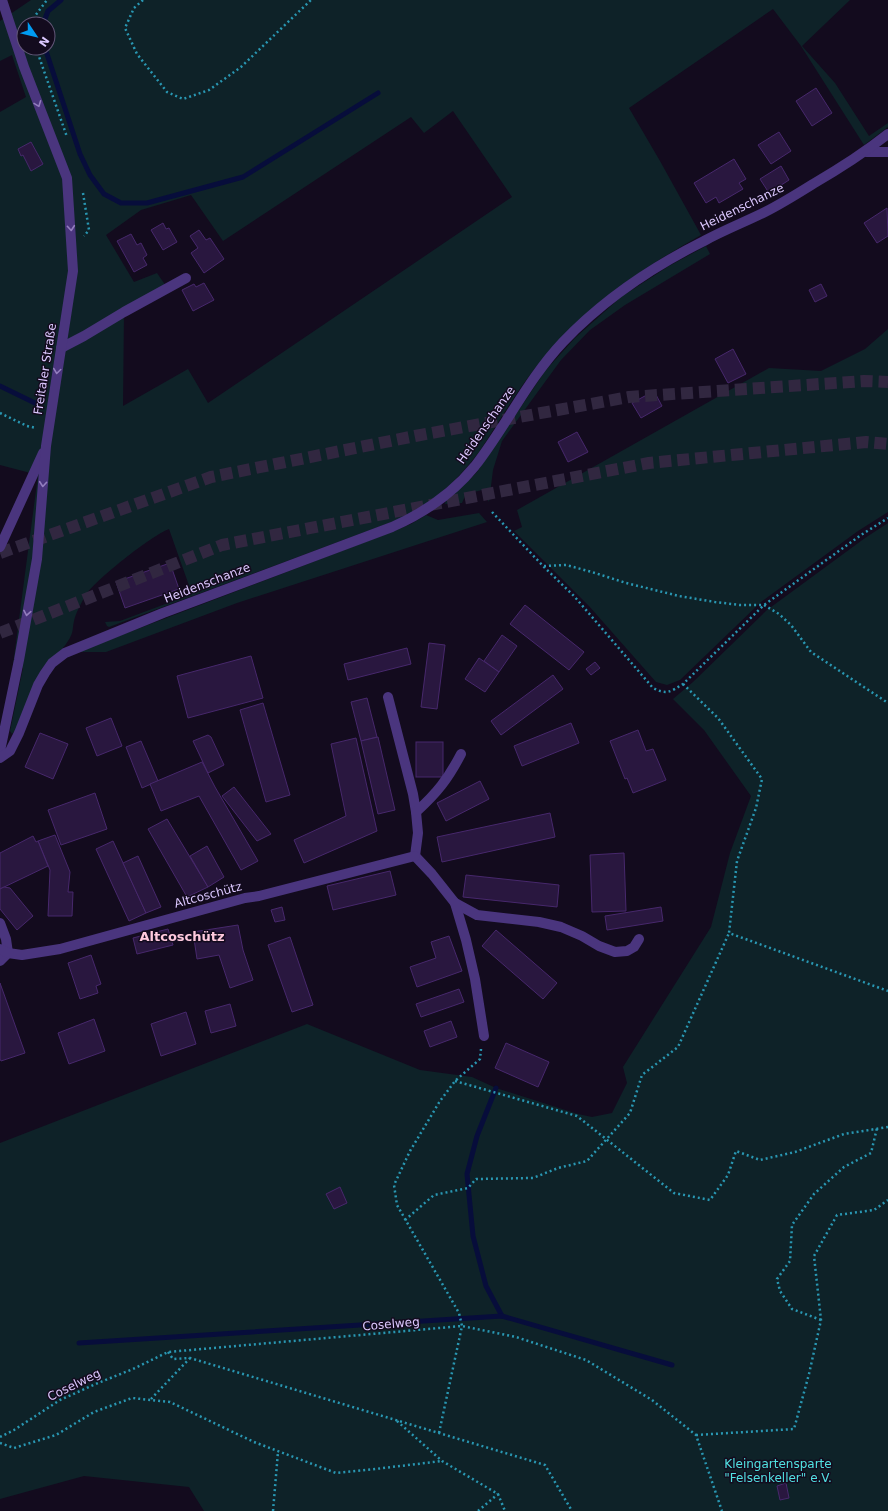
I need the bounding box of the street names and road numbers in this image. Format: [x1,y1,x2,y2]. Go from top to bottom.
street label: Heidenschanze [698,181,786,233]
street label: Freitaler Straße [31,322,59,416]
street label: Heidenschanze [454,384,518,466]
street label: Heidenschanze [162,560,252,606]
street label: Altcoschütz [173,879,243,911]
street label: Coselweg [362,1315,420,1333]
street label: Coselweg [45,1366,103,1404]

